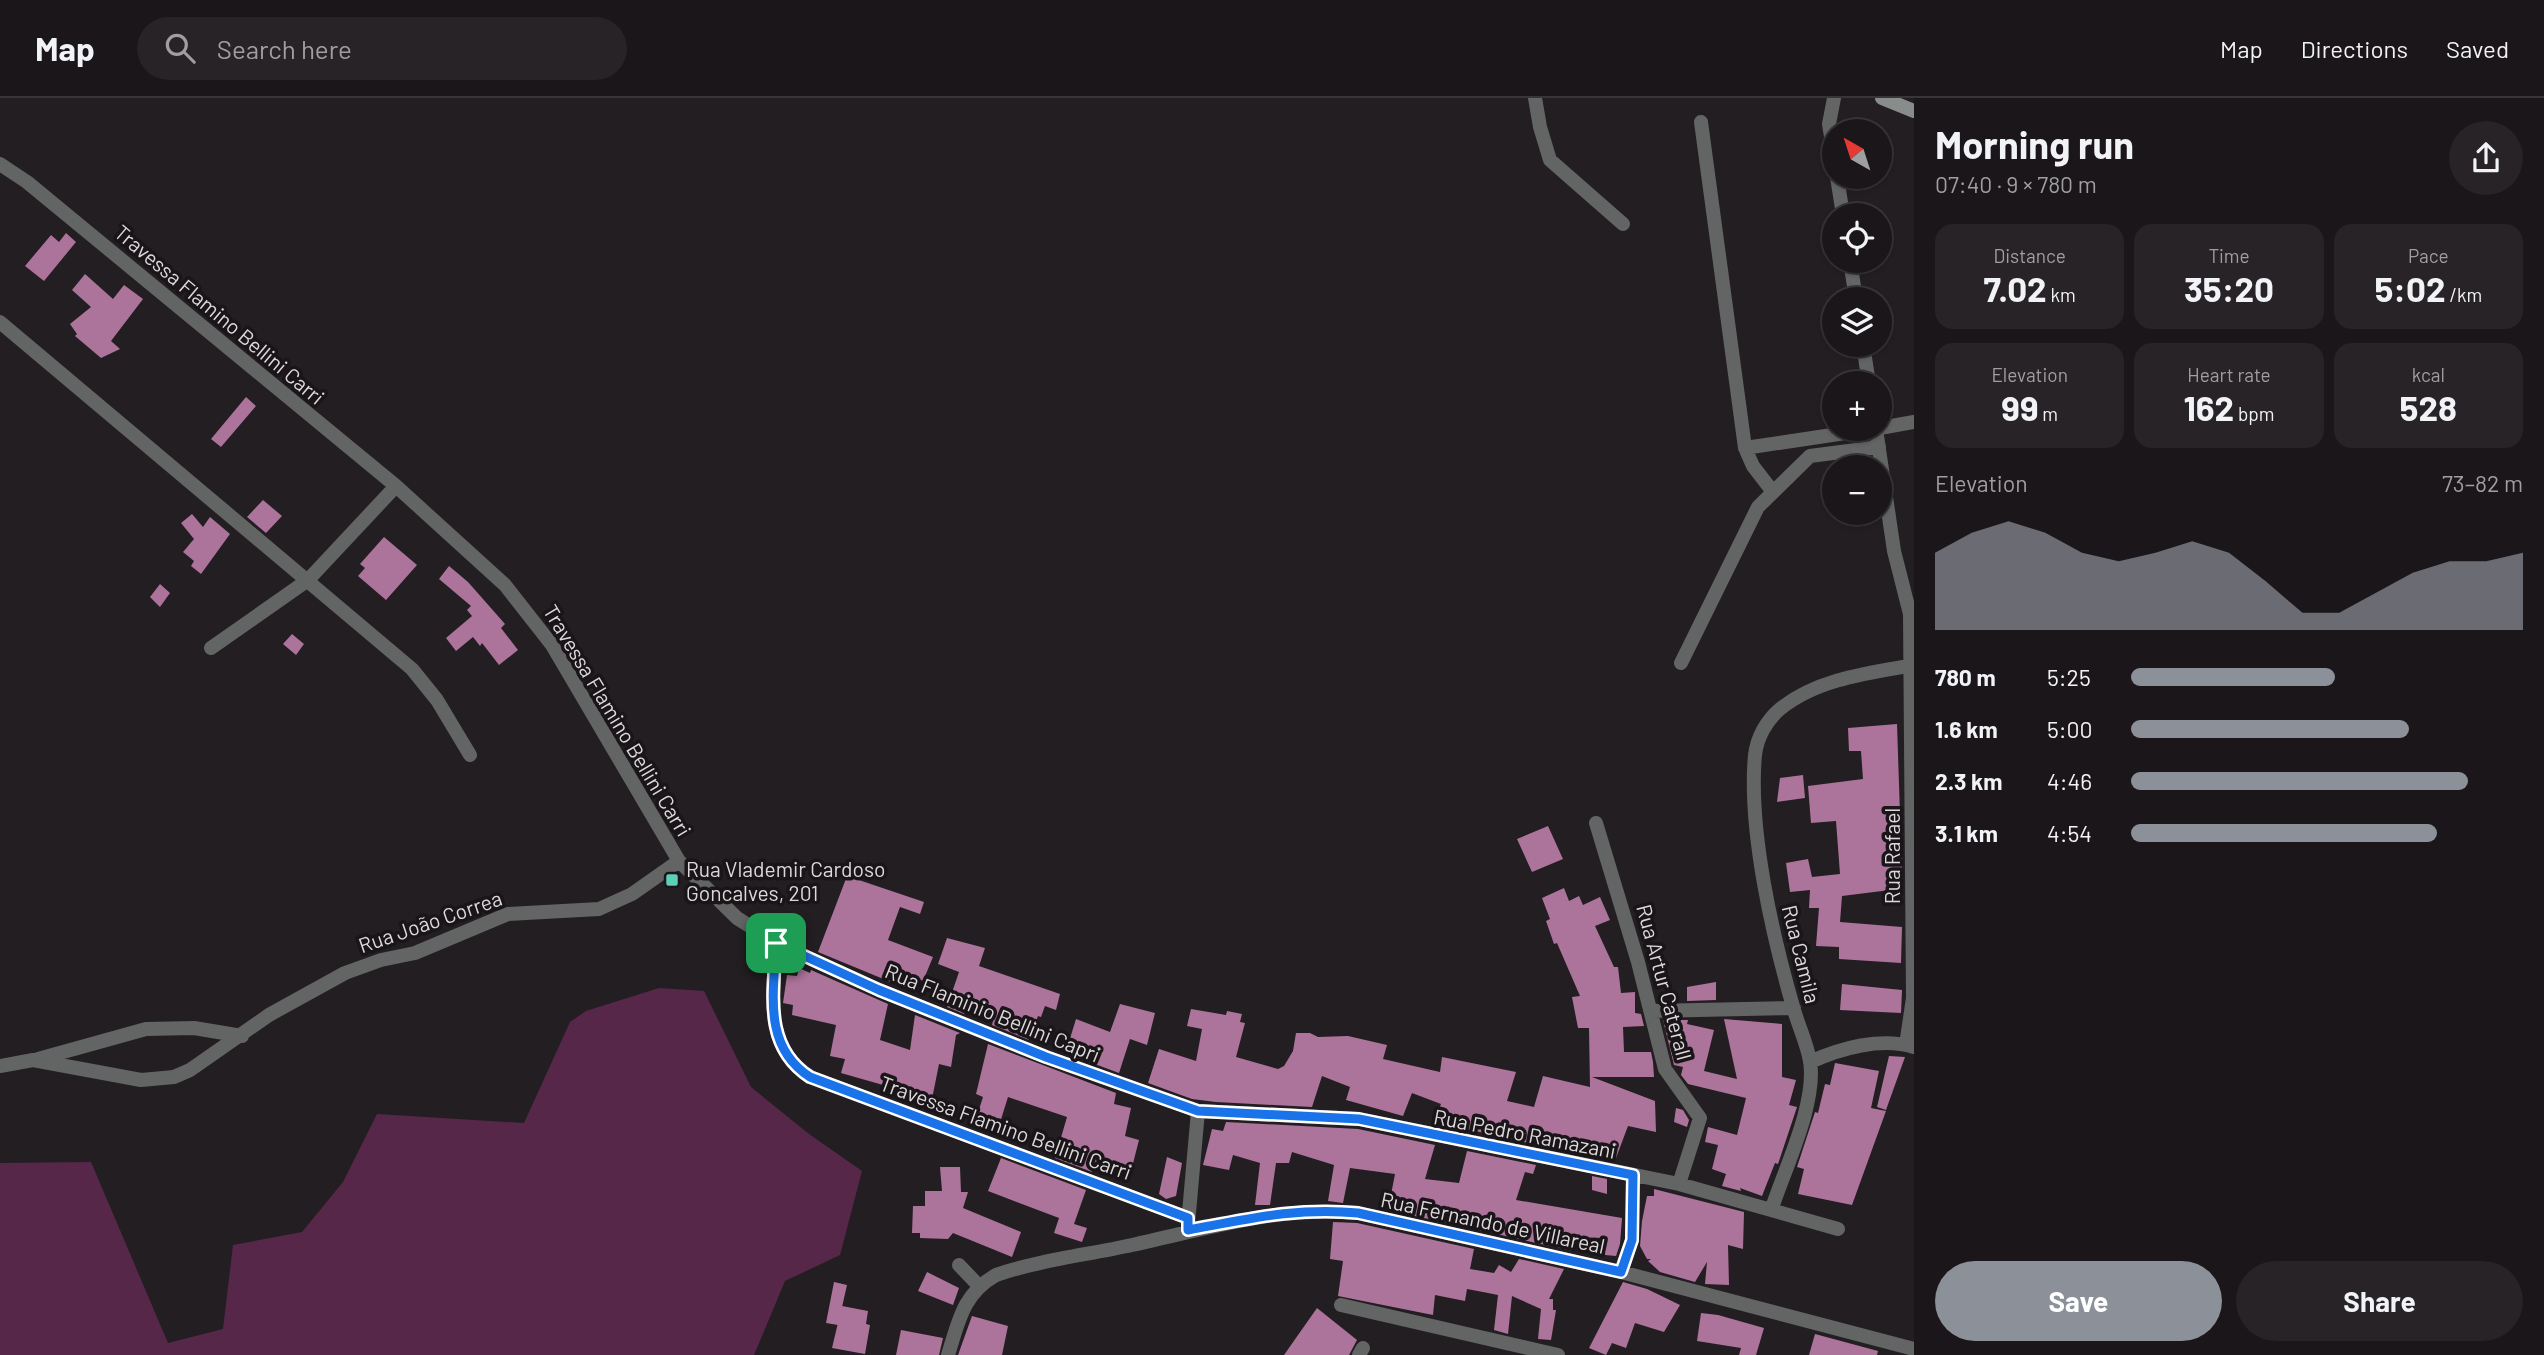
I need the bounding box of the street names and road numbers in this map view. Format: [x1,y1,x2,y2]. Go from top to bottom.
street label: Travessa Flamino Bellini Carri [110,219,330,409]
street label: Travessa Flamino Bellini Carri [539,600,697,840]
street label: Rua Rafael [1879,808,1904,904]
street label: Rua João Correa [355,885,505,957]
street label: Rua Artur Caterall [1632,901,1698,1063]
street label: Rua Camila [1778,902,1826,1006]
street label: Rua Flaminio Bellini Capri [882,957,1104,1067]
street label: Travessa Flamino Bellini Carri [877,1070,1135,1184]
street label: Rua Pedro Ramazani [1432,1103,1618,1163]
street label: Rua Fernando de Villareal [1379,1186,1607,1258]

